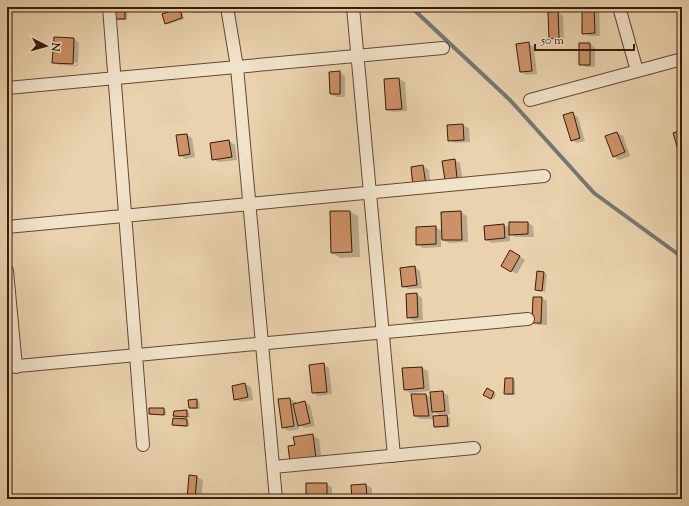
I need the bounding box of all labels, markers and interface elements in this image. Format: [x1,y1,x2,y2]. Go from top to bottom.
north arrow [26,26,66,66]
scale bar [535,26,634,52]
text: 50 m [540,32,564,50]
text: N [47,41,63,52]

